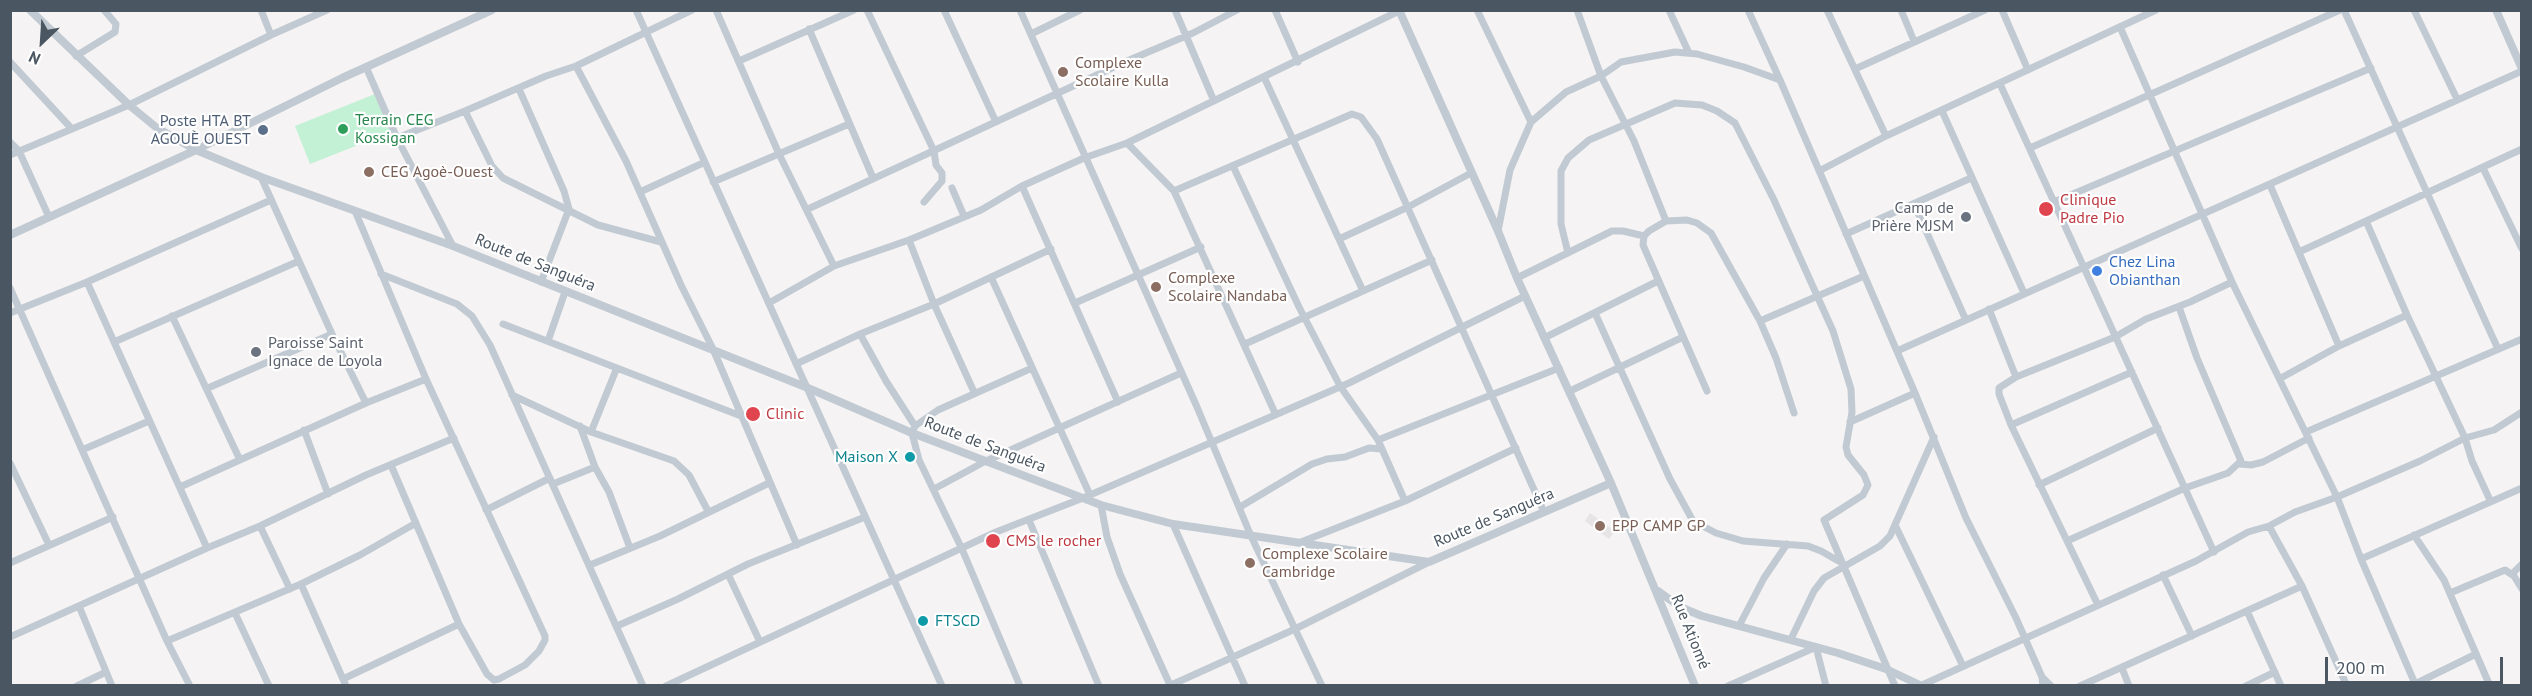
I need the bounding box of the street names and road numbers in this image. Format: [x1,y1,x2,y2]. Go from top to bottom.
street label: Route de Sanguéra [472,230,598,296]
street label: Route de Sanguéra [922,413,1048,477]
street label: Route de Sanguéra [1431,484,1557,552]
street label: Rue Atiomé [1666,592,1714,672]

